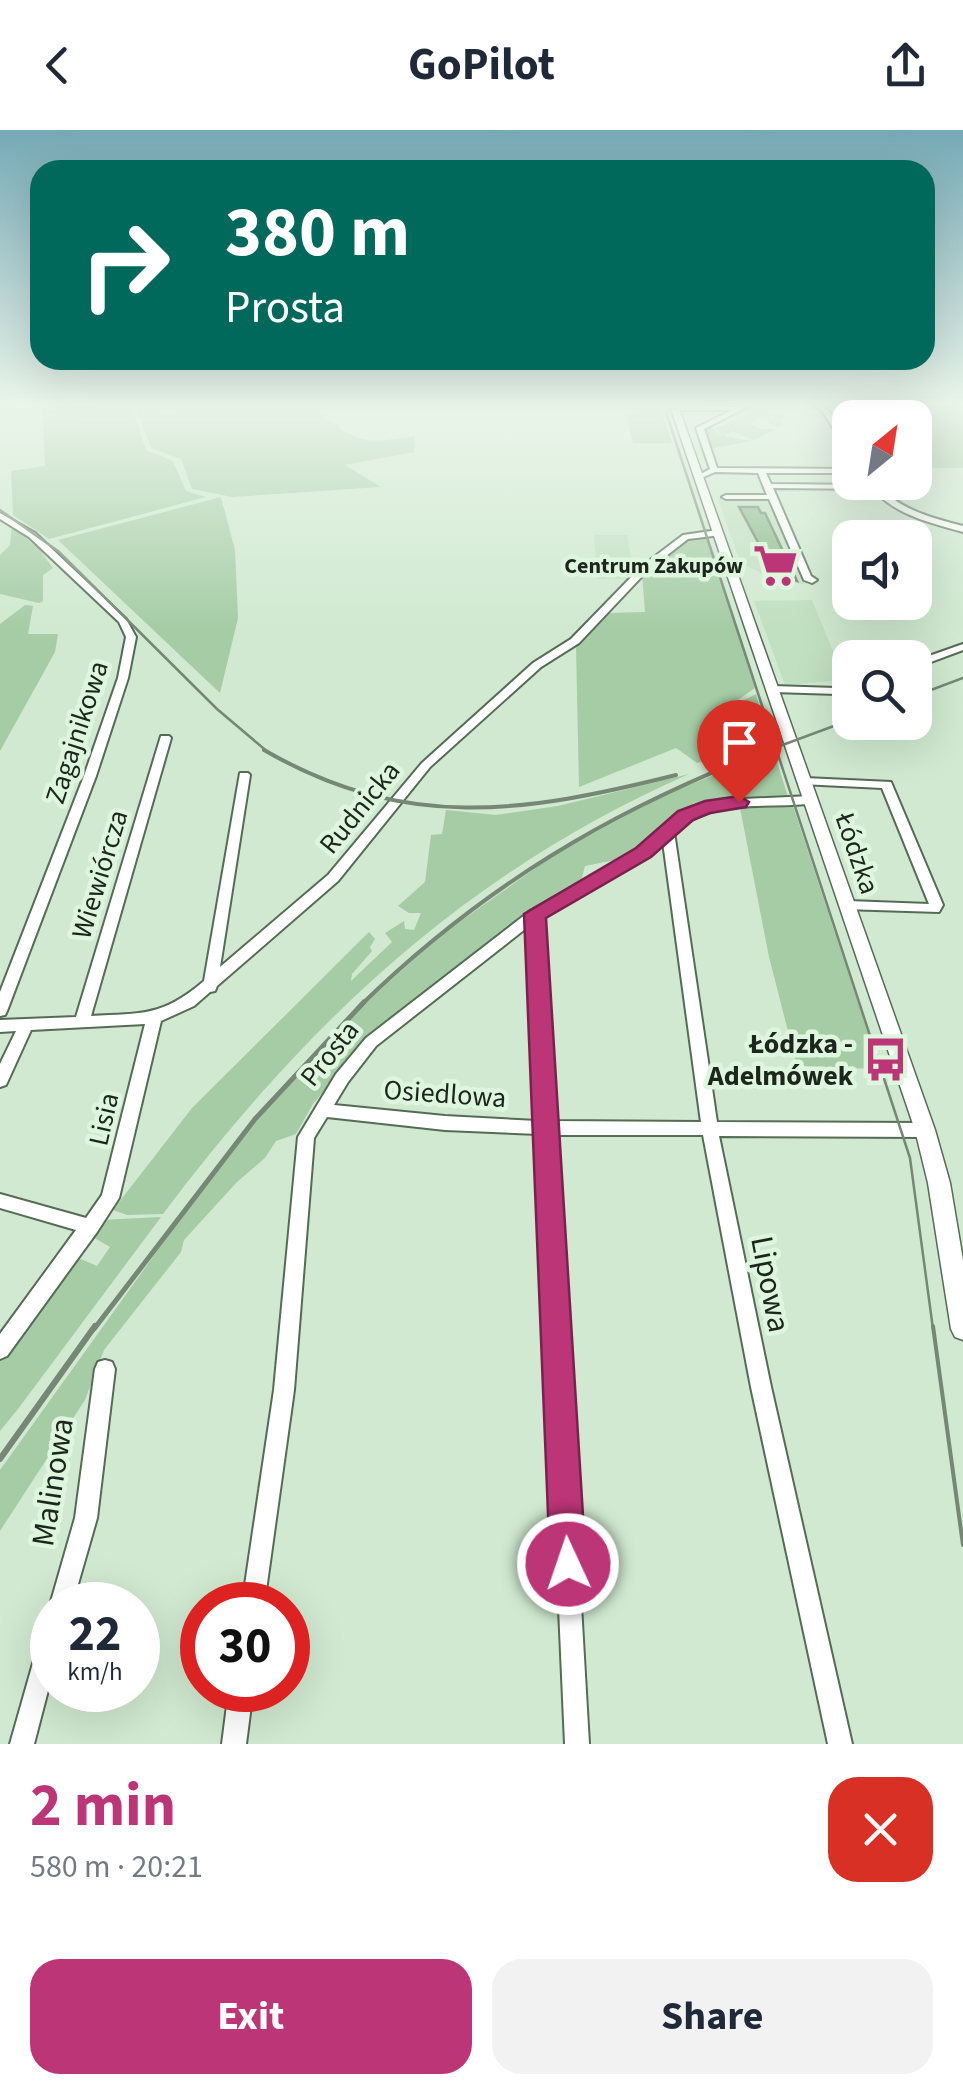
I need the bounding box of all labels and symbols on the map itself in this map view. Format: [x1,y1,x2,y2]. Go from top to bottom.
north arrow [832,400,932,500]
supermarket icon: Centrum Zakupów [752,541,800,589]
place label: Centrum Zakupów [564,550,743,582]
street label: Zagajnikowa [35,656,119,809]
pin [697,700,782,803]
street label: Rudnicka [310,753,410,863]
street label: Wiewiórcza [61,805,138,944]
street label: Łódzka [824,806,890,900]
street label: Prosta [291,1012,369,1095]
place label: Łódzka - Adelmówek [707,1024,854,1096]
bus stop icon: Łódzka - Adelmówek [862,1035,910,1083]
street label: Osiedlowa [382,1070,508,1118]
street label: Lisia [78,1089,129,1150]
street label: Lipowa [738,1232,802,1336]
street label: Malinowa [20,1415,86,1549]
position arrow [516,1512,620,1616]
speed limit sign: 30 [180,1582,310,1712]

